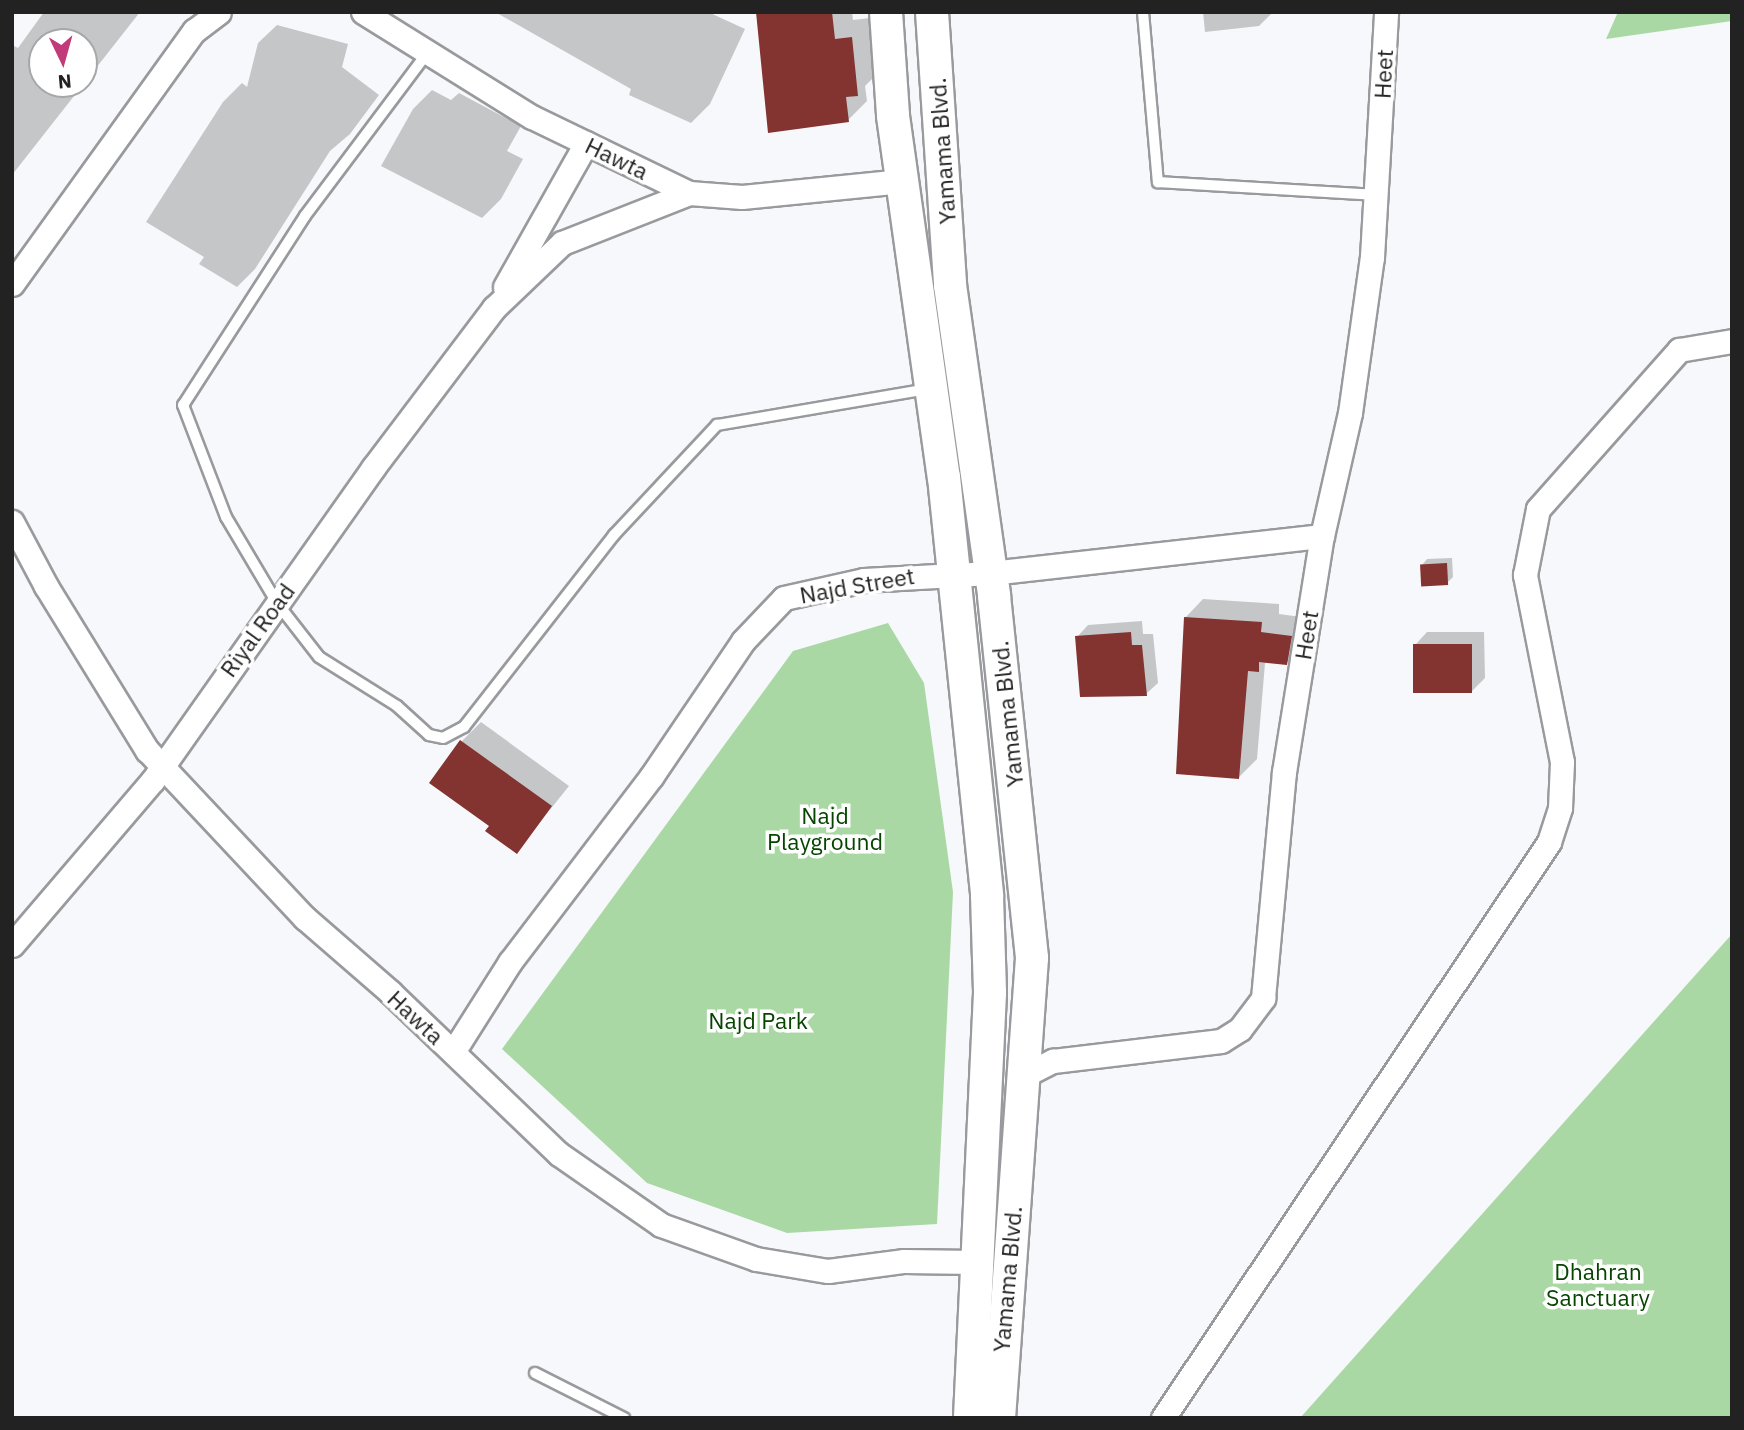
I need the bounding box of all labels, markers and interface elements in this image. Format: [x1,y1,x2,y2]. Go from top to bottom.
north arrow [28,28,98,98]
street label: Heet [1368,49,1398,99]
text: N [57,69,73,94]
street label: Yamama Blvd. [923,77,961,225]
street label: Hawta [581,131,653,185]
street label: Najd Street [797,561,917,609]
street label: Riyal Road [214,578,300,682]
street label: Heet [1288,608,1324,662]
street label: Yamama Blvd. [986,640,1028,788]
park label: Najd Playground [767,801,883,855]
street label: Hawta [382,984,450,1050]
park label: Najd Park [708,1006,808,1034]
street label: Yamama Blvd. [987,1205,1027,1353]
park label: Dhahran Sanctuary [1546,1257,1650,1311]

